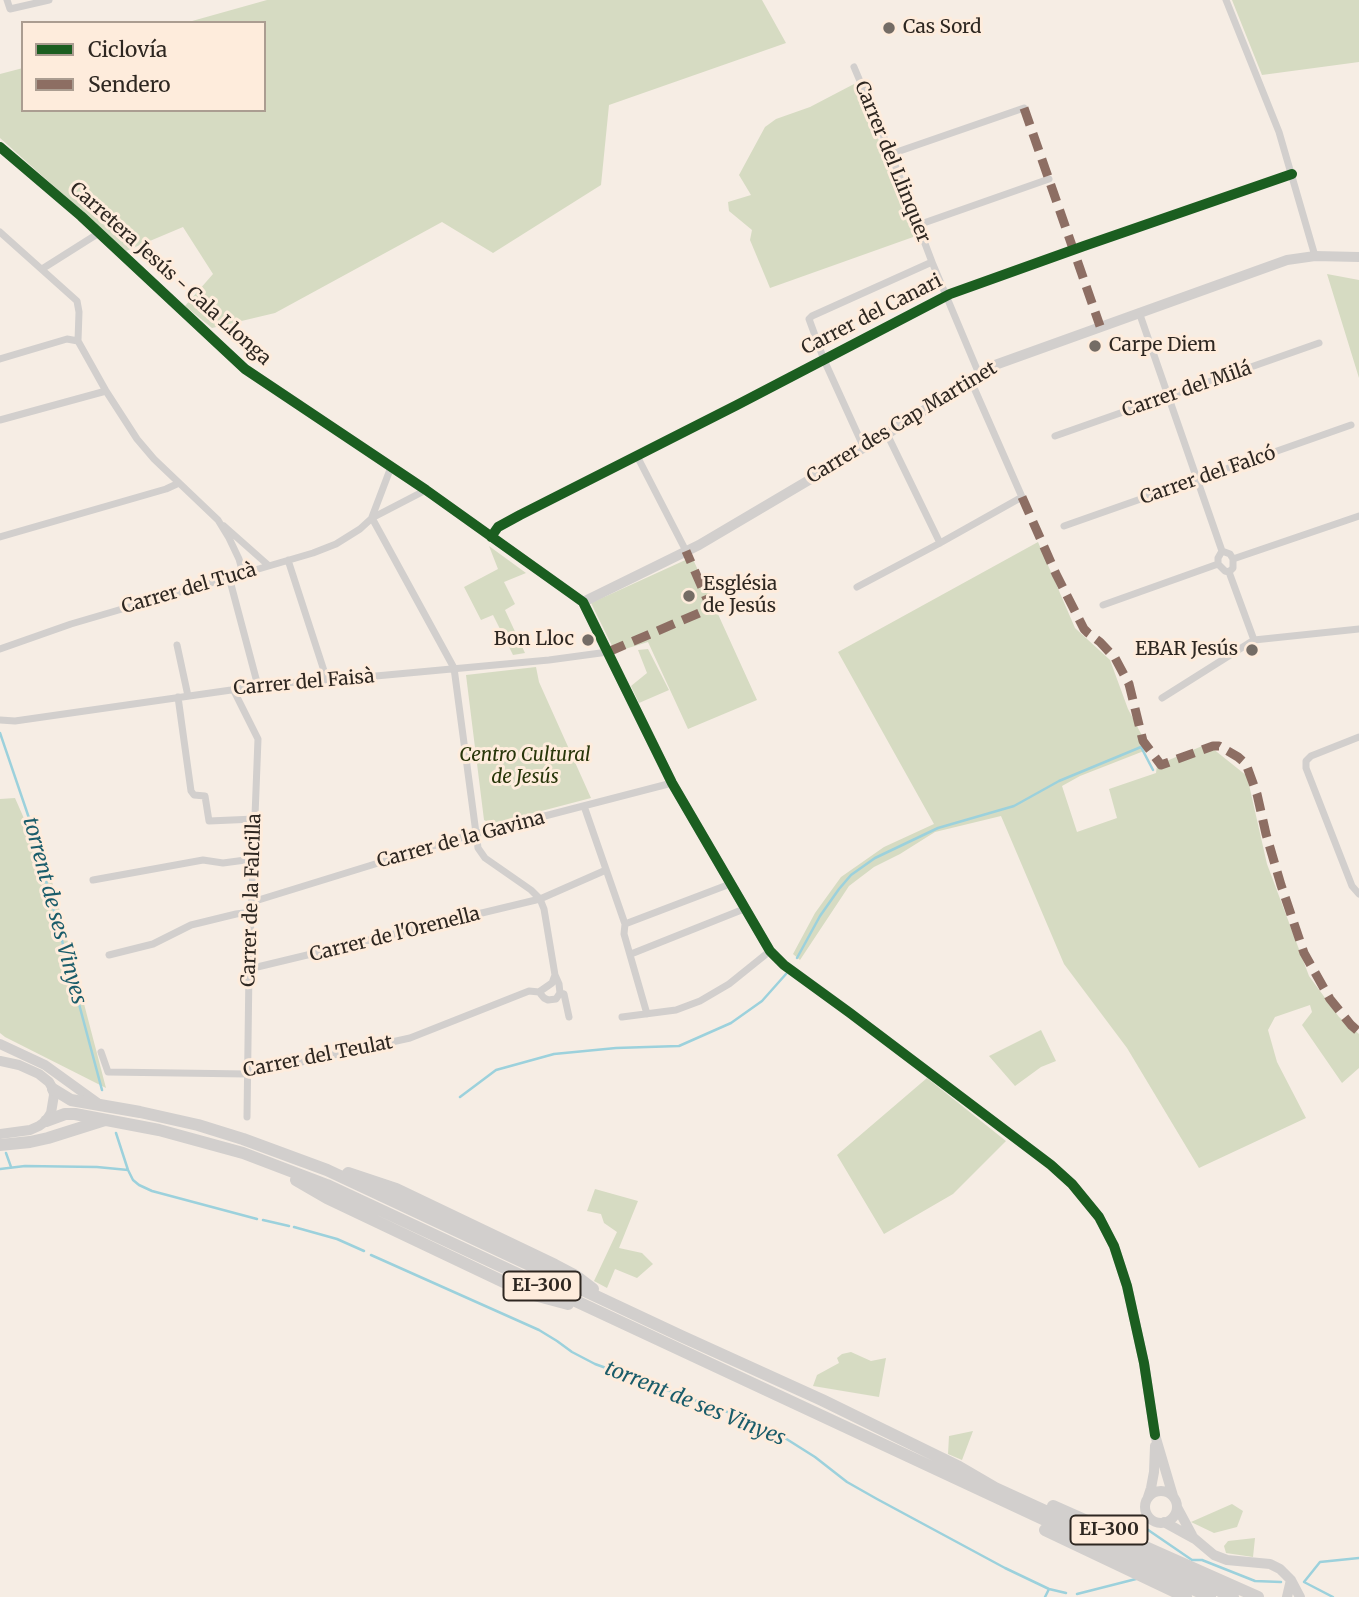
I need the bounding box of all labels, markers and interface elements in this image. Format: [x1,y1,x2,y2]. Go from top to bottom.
place label: Cas Sord [903,17,982,39]
marker: Cas Sord [881,20,897,36]
legend [21,21,266,112]
text: Ciclovía [88,36,167,63]
text: Sendero [88,71,171,98]
street label: Carrer del Llinquer [849,78,935,246]
street label: Carretera Jesús - Cala Llonga [65,178,275,370]
street label: Carrer del Canari [798,270,946,360]
place label: Carpe Diem [1109,335,1216,357]
marker: Carpe Diem [1087,338,1103,354]
street label: Carrer des Cap Martinet [803,357,1001,489]
street label: Carrer del Milá [1119,357,1255,423]
street label: Carrer del Falcó [1137,442,1279,510]
street label: Carrer del Tucà [119,559,259,619]
place label: Església de Jesús [703,574,777,618]
marker: Església de Jesús [681,588,697,604]
place label: Bon Lloc [494,629,574,651]
marker: Bon Lloc [580,632,596,648]
place label: EBAR Jesús [1135,639,1238,661]
marker: EBAR Jesús [1244,642,1260,658]
street label: Carrer del Faisà [233,665,375,701]
park label: Centro Cultural de Jesús [459,745,591,789]
street label: Carrer de la Gavina [375,807,547,873]
street label: Carrer de la Falcilla [238,813,266,987]
water label: torrent de ses Vinyes [17,815,91,1007]
street label: Carrer de l'Orenella [308,903,482,967]
street label: Carrer del Teulat [241,1031,395,1083]
road number: EI-300 [504,1272,580,1301]
water label: torrent de ses Vinyes [601,1356,789,1452]
road number: EI-300 [1070,1516,1148,1545]

